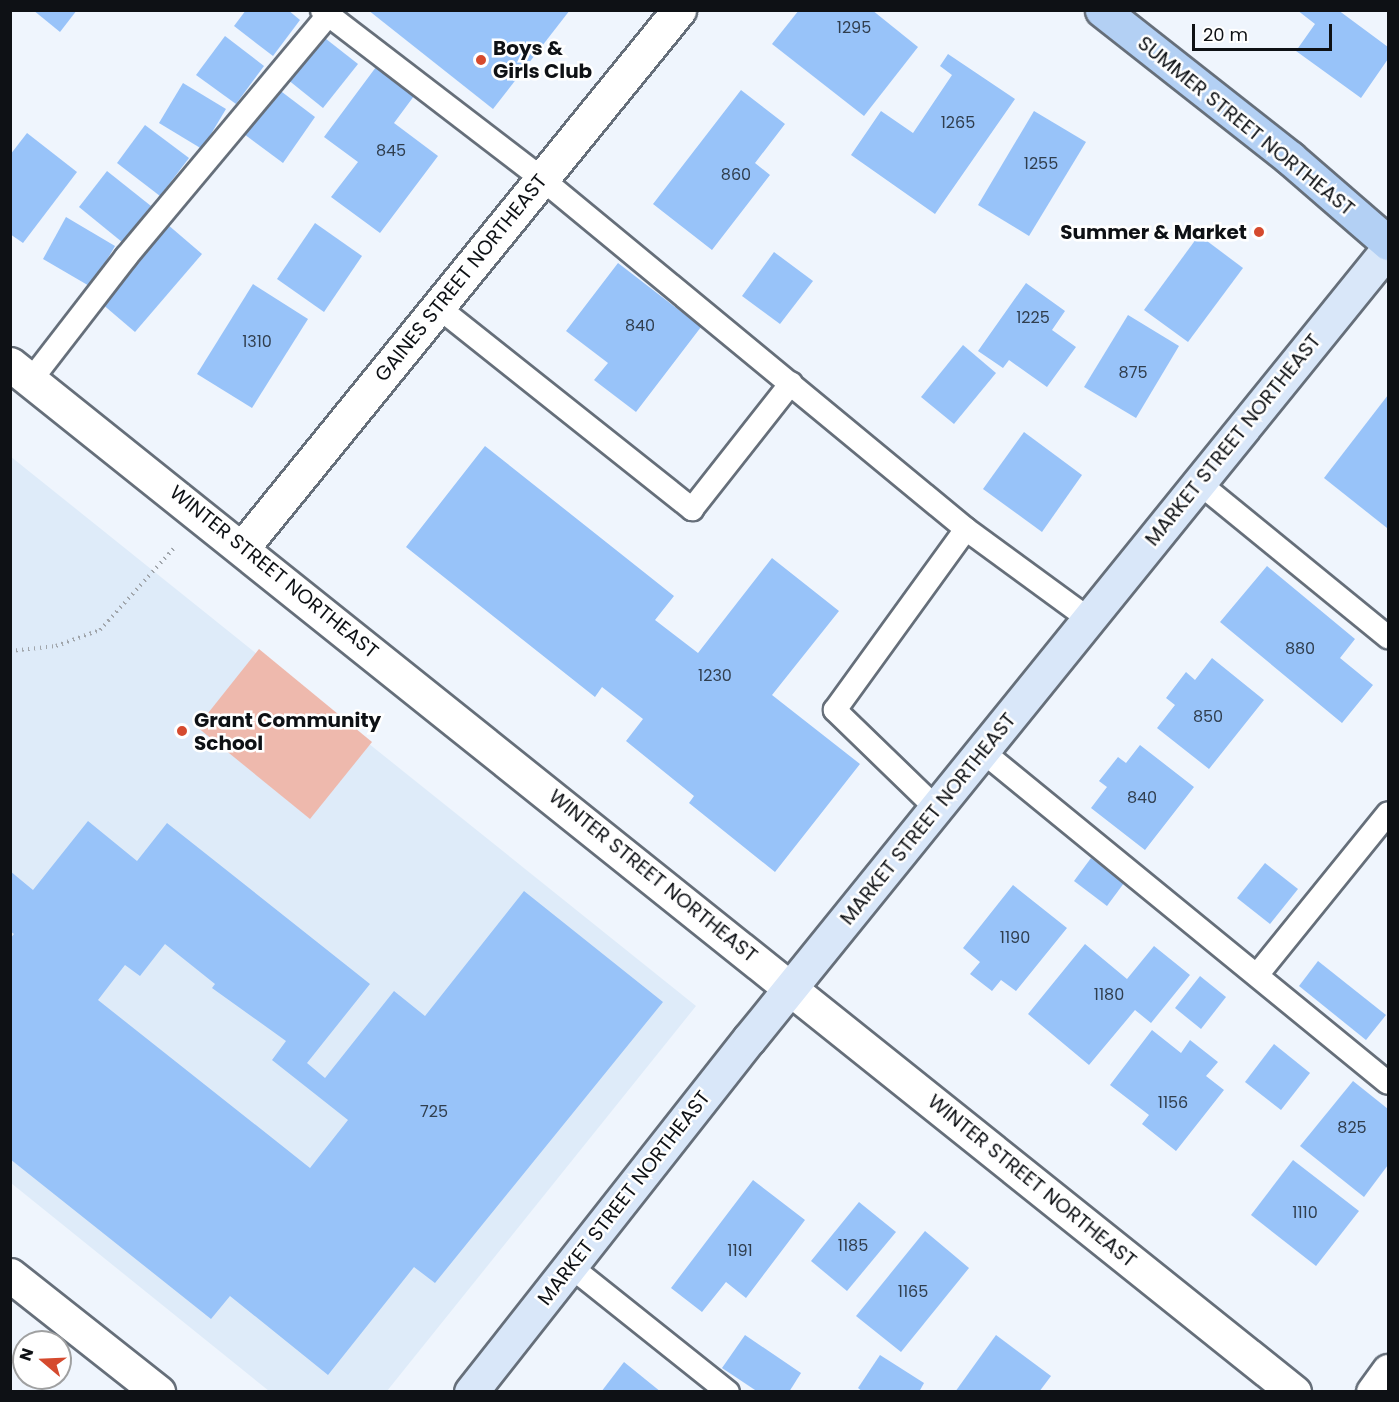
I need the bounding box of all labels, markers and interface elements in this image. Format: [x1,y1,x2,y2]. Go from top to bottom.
scale bar [1195,12,1334,50]
house number: 1295 [837,18,871,38]
text: 20 m [1203,22,1248,47]
street label: SUMMER STREET NORTHEAST [1133,31,1359,221]
place label: Boys & Girls Club [493,36,592,83]
marker: Boys & Girls Club [474,53,488,67]
house number: 1265 [941,113,975,133]
house number: 845 [376,141,406,161]
house number: 1255 [1024,154,1058,174]
house number: 860 [721,165,751,185]
street label: GAINES STREET NORTHEAST [370,170,552,386]
place label: Summer & Market [1060,220,1247,244]
marker: Summer & Market [1252,225,1266,239]
house number: 1225 [1016,308,1050,328]
house number: 840 [625,316,655,336]
street label: MARKET STREET NORTHEAST [1140,329,1326,551]
house number: 1310 [242,332,272,352]
house number: 875 [1119,363,1147,383]
street label: WINTER STREET NORTHEAST [165,480,383,664]
house number: 880 [1285,639,1315,659]
house number: 1230 [698,666,732,686]
house number: 850 [1193,707,1223,727]
place label: Grant Community School [194,708,381,755]
street label: MARKET STREET NORTHEAST [835,708,1021,930]
marker: Grant Community School [175,724,189,738]
street label: WINTER STREET NORTHEAST [544,784,762,968]
house number: 840 [1127,788,1157,808]
house number: 1190 [1000,928,1030,948]
house number: 1180 [1094,985,1124,1005]
street label: MARKET STREET NORTHEAST [533,1086,715,1310]
street label: WINTER STREET NORTHEAST [923,1089,1141,1273]
house number: 1156 [1158,1093,1188,1113]
house number: 725 [420,1102,448,1122]
house number: 825 [1337,1118,1367,1138]
house number: 1110 [1292,1203,1318,1223]
house number: 1185 [838,1236,868,1256]
house number: 1191 [727,1241,753,1261]
house number: 1165 [898,1282,928,1302]
north arrow [12,1330,72,1390]
text: N [14,1345,39,1364]

